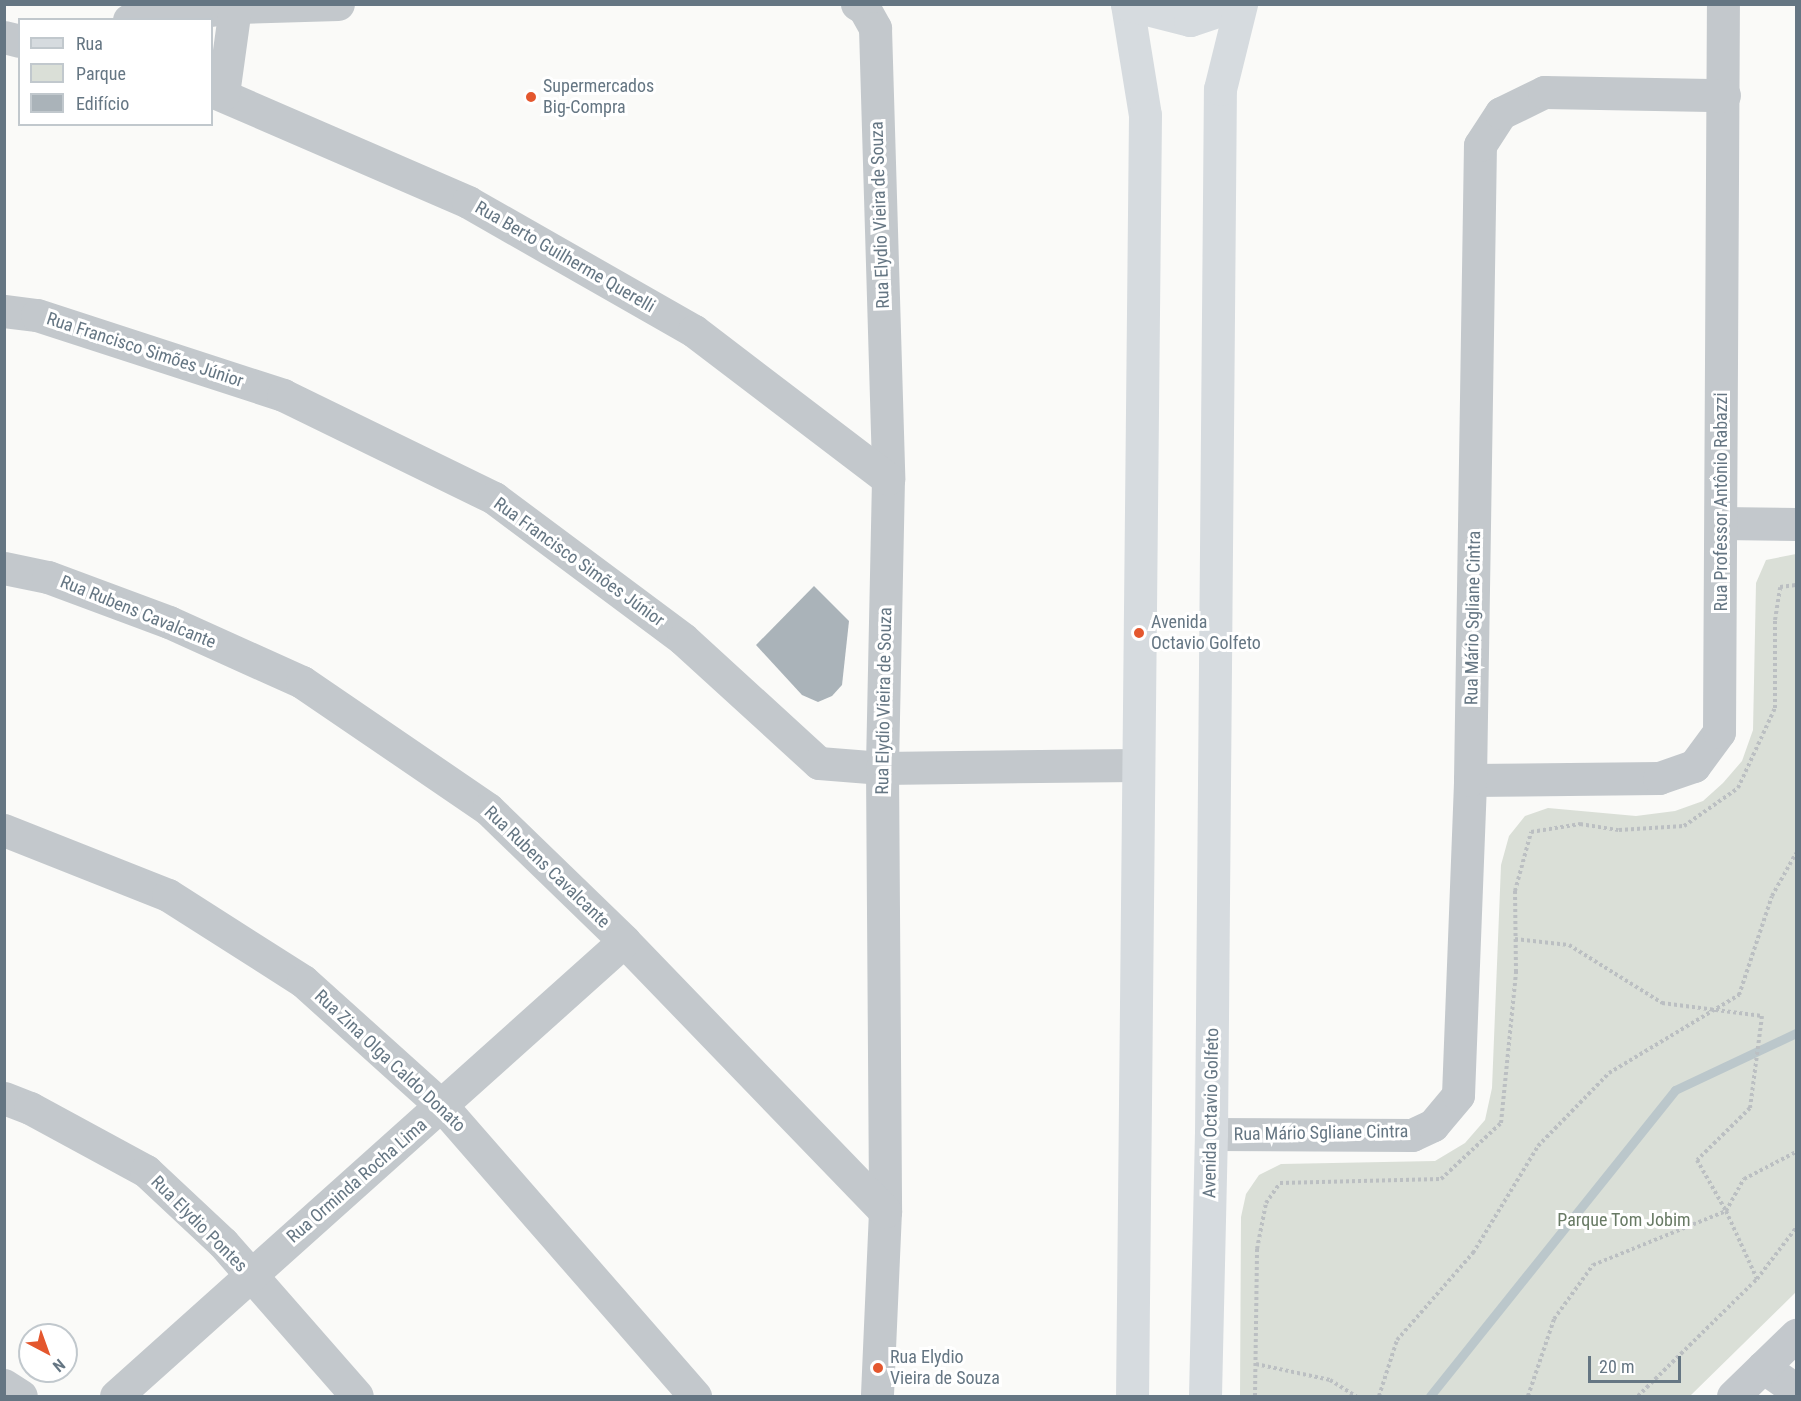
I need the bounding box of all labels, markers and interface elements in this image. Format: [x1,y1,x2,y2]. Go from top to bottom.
legend [18,18,213,126]
text: Rua [76,33,103,54]
text: Parque [76,63,126,84]
place label: Supermercados Big-Compra [543,76,654,118]
marker: Supermercados Big-Compra [524,90,538,104]
text: Edifício [76,93,129,114]
street label: Rua Elydio Vieira de Souza [866,121,894,309]
street label: Rua Berto Guilherme Querelli [471,197,659,317]
street label: Rua Francisco Simões Júnior [44,308,246,392]
street label: Rua Professor Antônio Rabazzi [1710,392,1732,612]
street label: Rua Francisco Simões Júnior [489,493,669,631]
street label: Rua Mário Sgliane Cintra [1461,531,1485,705]
street label: Rua Rubens Cavalcante [57,571,219,653]
street label: Rua Elydio Vieira de Souza [872,607,896,795]
place label: Avenida Octavio Golfeto [1151,612,1261,654]
marker: Avenida Octavio Golfeto [1132,626,1146,640]
street label: Rua Rubens Cavalcante [480,802,614,932]
street label: Rua Zina Olga Caldo Donato [310,985,470,1137]
street label: Avenida Octavio Golfeto [1199,1028,1223,1198]
street label: Rua Orminda Rocha Lima [283,1114,431,1248]
street label: Rua Mário Sgliane Cintra [1234,1121,1408,1145]
street label: Rua Elydio Pontes [146,1171,252,1277]
park label: Parque Tom Jobim [1557,1209,1691,1231]
north arrow [18,1323,78,1383]
scale bar [1591,1344,1684,1382]
place label: Rua Elydio Vieira de Souza [890,1347,1000,1390]
text: N [49,1355,69,1376]
text: 20 m [1599,1356,1634,1377]
marker: Rua Elydio Vieira de Souza [871,1361,885,1375]

